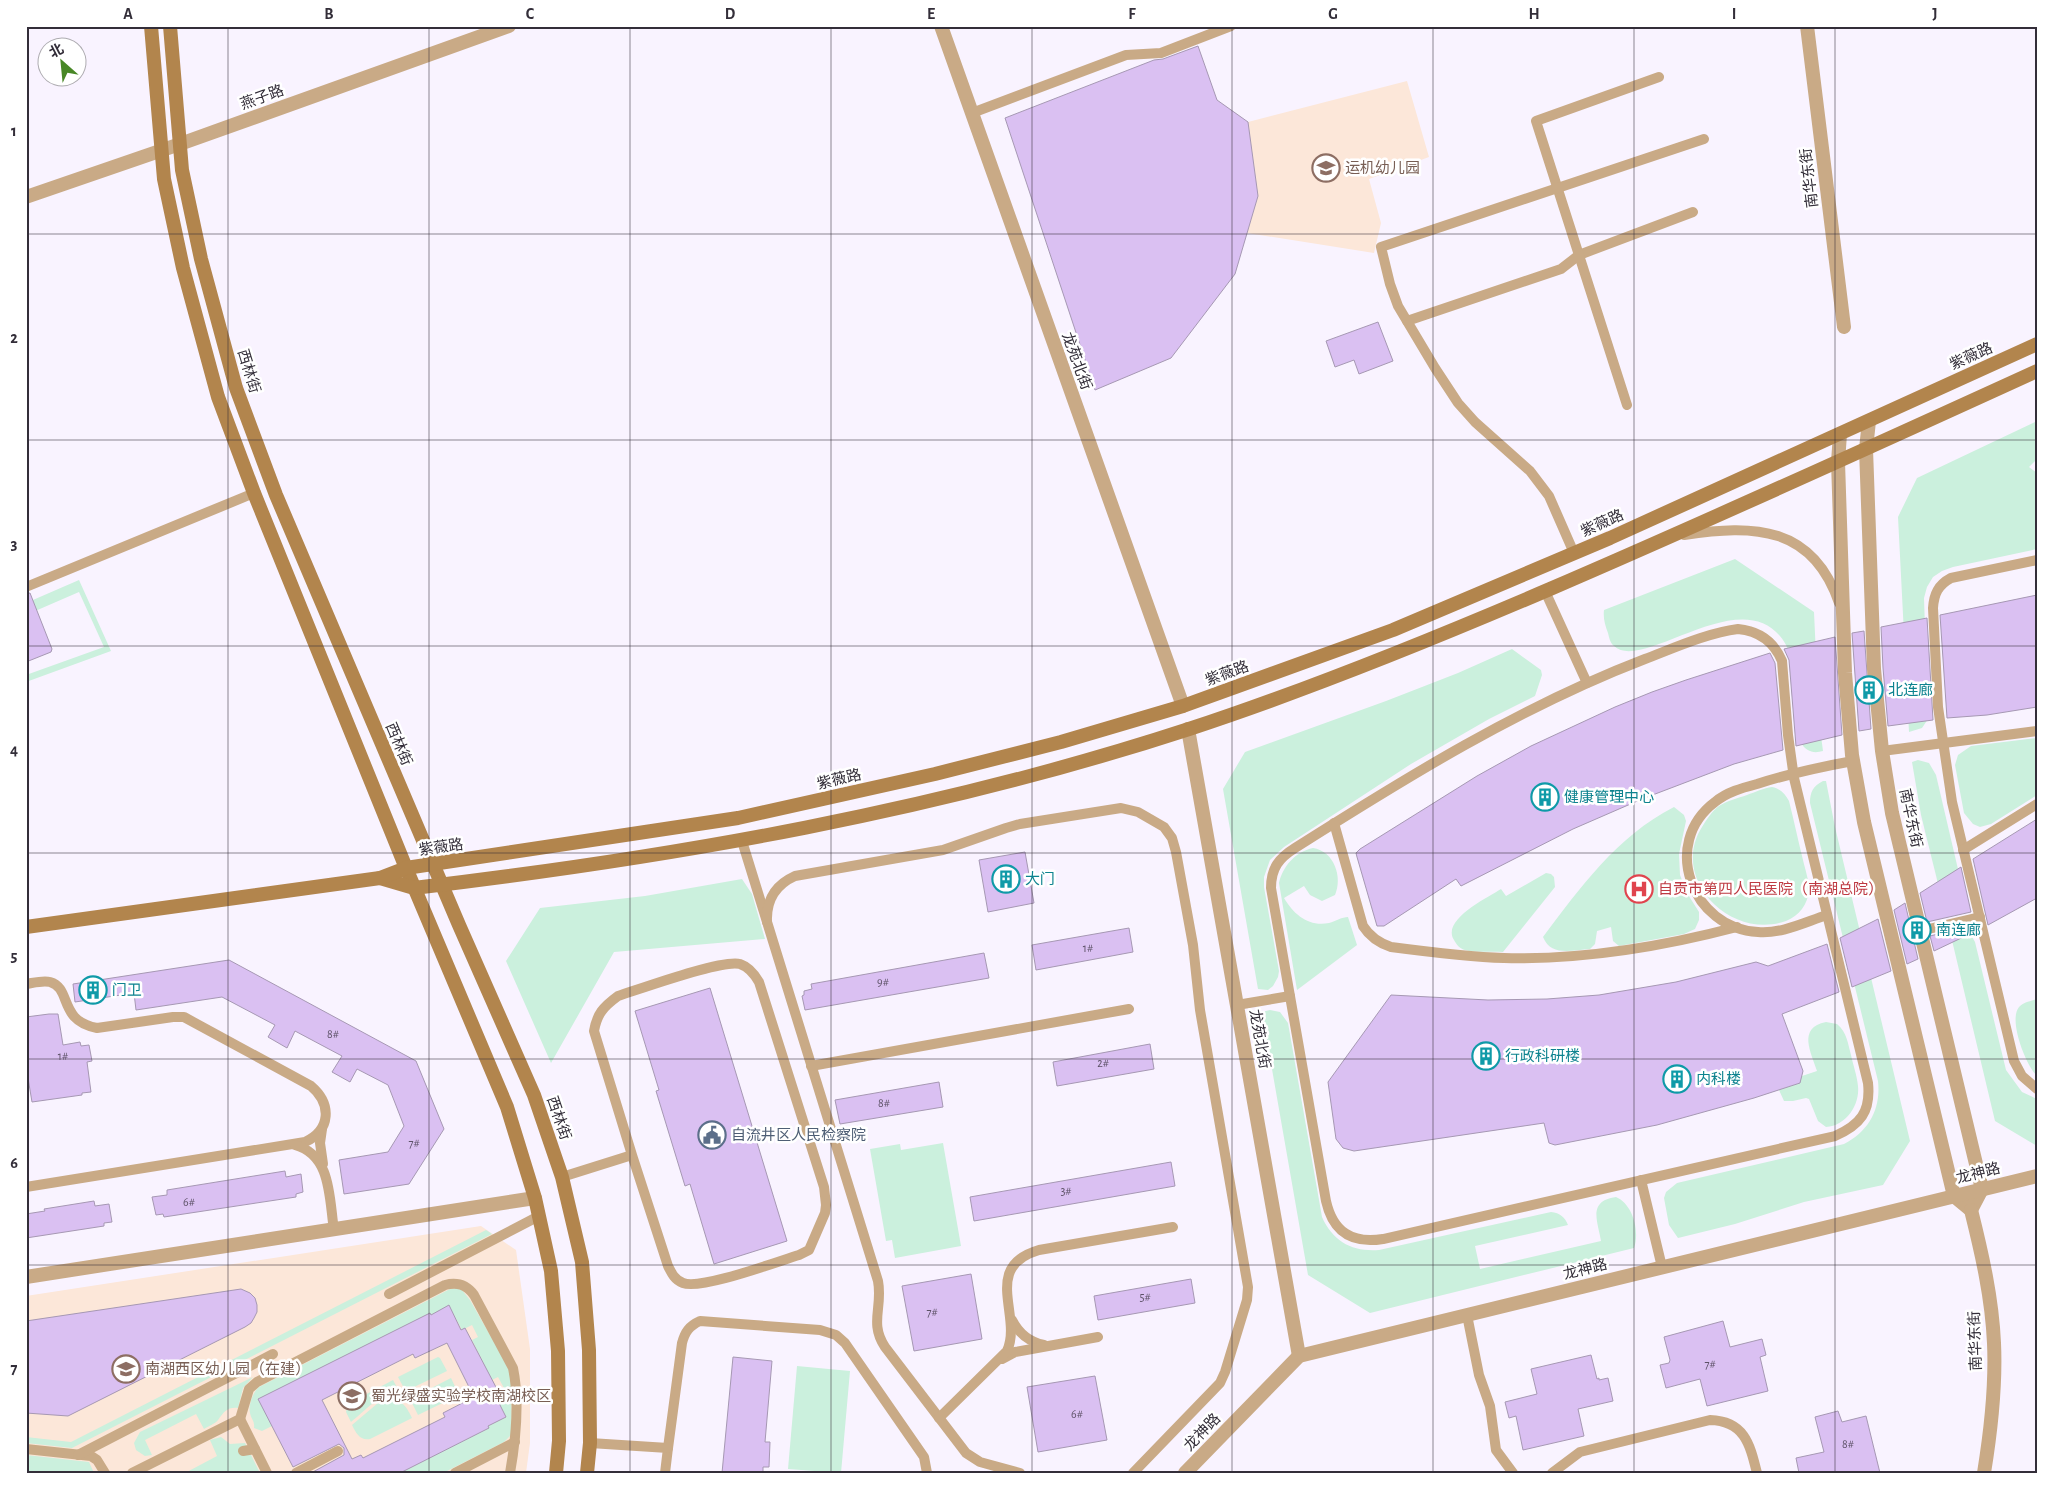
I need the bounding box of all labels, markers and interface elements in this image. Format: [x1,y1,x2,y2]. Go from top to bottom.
text: A [123,6,133,22]
text: B [324,6,334,22]
text: C [526,6,535,22]
text: D [725,6,736,22]
text: E [927,6,935,22]
text: F [1128,6,1136,22]
text: G [1328,6,1338,22]
text: H [1528,6,1540,22]
text: I [1732,6,1736,22]
text: J [1932,6,1938,22]
north arrow [38,38,88,88]
text: 北 [47,41,66,61]
street label: 燕子路 [238,82,286,112]
text: 1 [11,123,17,139]
street label: 南华东街 [1796,147,1821,209]
school or university icon: 运机幼儿园 [1311,153,1341,183]
place label: 运机幼儿园 [1345,160,1420,176]
text: 2 [10,330,18,346]
street label: 龙苑北街 [1059,330,1096,392]
street label: 紫薇路 [1947,340,1995,372]
street label: 西林街 [235,347,263,395]
street label: 紫薇路 [1578,507,1626,539]
text: 3 [11,536,18,552]
street label: 紫薇路 [1203,658,1251,688]
building icon: 北连廊 [1854,675,1884,705]
place label: 北连廊 [1888,681,1933,698]
street label: 西林街 [383,720,415,768]
text: 4 [10,742,18,758]
street label: 紫薇路 [815,766,863,792]
building icon: 健康管理中心 [1530,782,1560,812]
street label: 南华东街 [1897,787,1926,849]
place label: 健康管理中心 [1564,789,1654,805]
street label: 紫薇路 [418,836,464,858]
building icon: 大门 [991,864,1021,894]
place label: 大门 [1025,871,1055,887]
hospital icon: 自贡市第四人民医院（南湖总院） [1624,874,1654,904]
place label: 自贡市第四人民医院（南湖总院） [1658,881,1883,897]
building icon: 南连廊 [1902,915,1932,945]
place label: 南连廊 [1936,922,1981,938]
house number: 1# [1083,942,1093,954]
text: 5 [11,948,18,964]
building icon: 门卫 [78,975,108,1005]
house number: 9# [877,976,889,988]
place label: 门卫 [112,982,142,998]
street label: 龙苑北街 [1247,1008,1274,1070]
house number: 8# [327,1028,339,1040]
building icon: 行政科研楼 [1471,1041,1501,1071]
place label: 行政科研楼 [1505,1048,1580,1064]
house number: 1# [58,1050,68,1062]
house number: 2# [1097,1057,1109,1069]
building icon: 内科楼 [1662,1064,1692,1094]
place label: 内科楼 [1696,1071,1741,1087]
street label: 西林街 [544,1094,574,1142]
house number: 8# [878,1097,890,1109]
public building icon: 自流井区人民检察院 [697,1120,727,1150]
place label: 自流井区人民检察院 [731,1126,866,1143]
house number: 7# [408,1137,420,1149]
text: 6 [10,1155,18,1171]
street label: 龙神路 [1954,1159,2002,1186]
house number: 3# [1060,1185,1072,1197]
house number: 6# [183,1196,195,1208]
street label: 龙神路 [1561,1255,1609,1282]
house number: 5# [1139,1291,1151,1303]
house number: 7# [926,1306,938,1318]
street label: 南华东街 [1965,1311,1984,1371]
school or university icon: 南湖西区幼儿园（在建） [111,1354,141,1384]
house number: 7# [1704,1358,1716,1370]
text: 7 [11,1361,18,1377]
place label: 南湖西区幼儿园（在建） [145,1361,310,1377]
school or university icon: 蜀光绿盛实验学校南湖校区 [337,1381,367,1411]
place label: 蜀光绿盛实验学校南湖校区 [371,1387,551,1404]
house number: 6# [1071,1408,1083,1420]
street label: 龙神路 [1180,1410,1223,1454]
house number: 8# [1842,1438,1854,1450]

